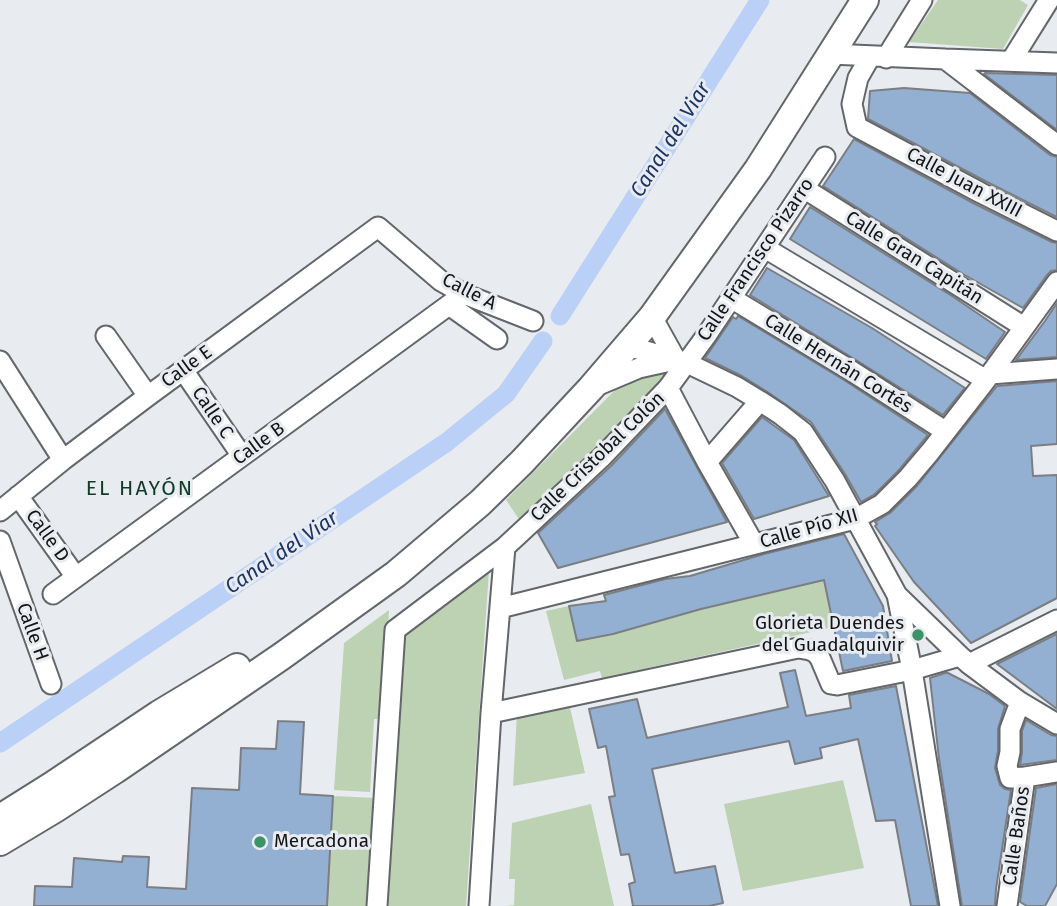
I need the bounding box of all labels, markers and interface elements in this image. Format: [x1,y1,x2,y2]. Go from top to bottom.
water label: Canal del Viar [626,78,716,202]
street label: Calle Juan XXIII [902,143,1026,223]
street label: Calle Francisco Pizarro [693,174,819,346]
street label: Calle Gran Capitán [841,207,987,309]
street label: Calle A [438,269,500,315]
street label: Calle Hernán Cortés [760,309,916,419]
street label: Calle E [157,341,217,393]
street label: Calle C [186,383,238,443]
street label: Calle Cristobal Colón [526,387,670,527]
street label: Calle B [229,418,289,470]
district label: EL HAYÓN [87,476,193,502]
street label: Calle Pío XII [757,504,861,554]
street label: Calle D [20,505,74,567]
water label: Canal del Viar [221,506,343,600]
street label: Calle H [11,600,53,664]
place label: Glorieta Duendes del Guadalquivir [755,613,904,657]
marker: Glorieta Duendes del Guadalquivir [910,627,926,643]
street label: Calle Baños [999,785,1035,887]
place label: Mercadona [274,831,369,853]
marker: Mercadona [252,834,268,850]

